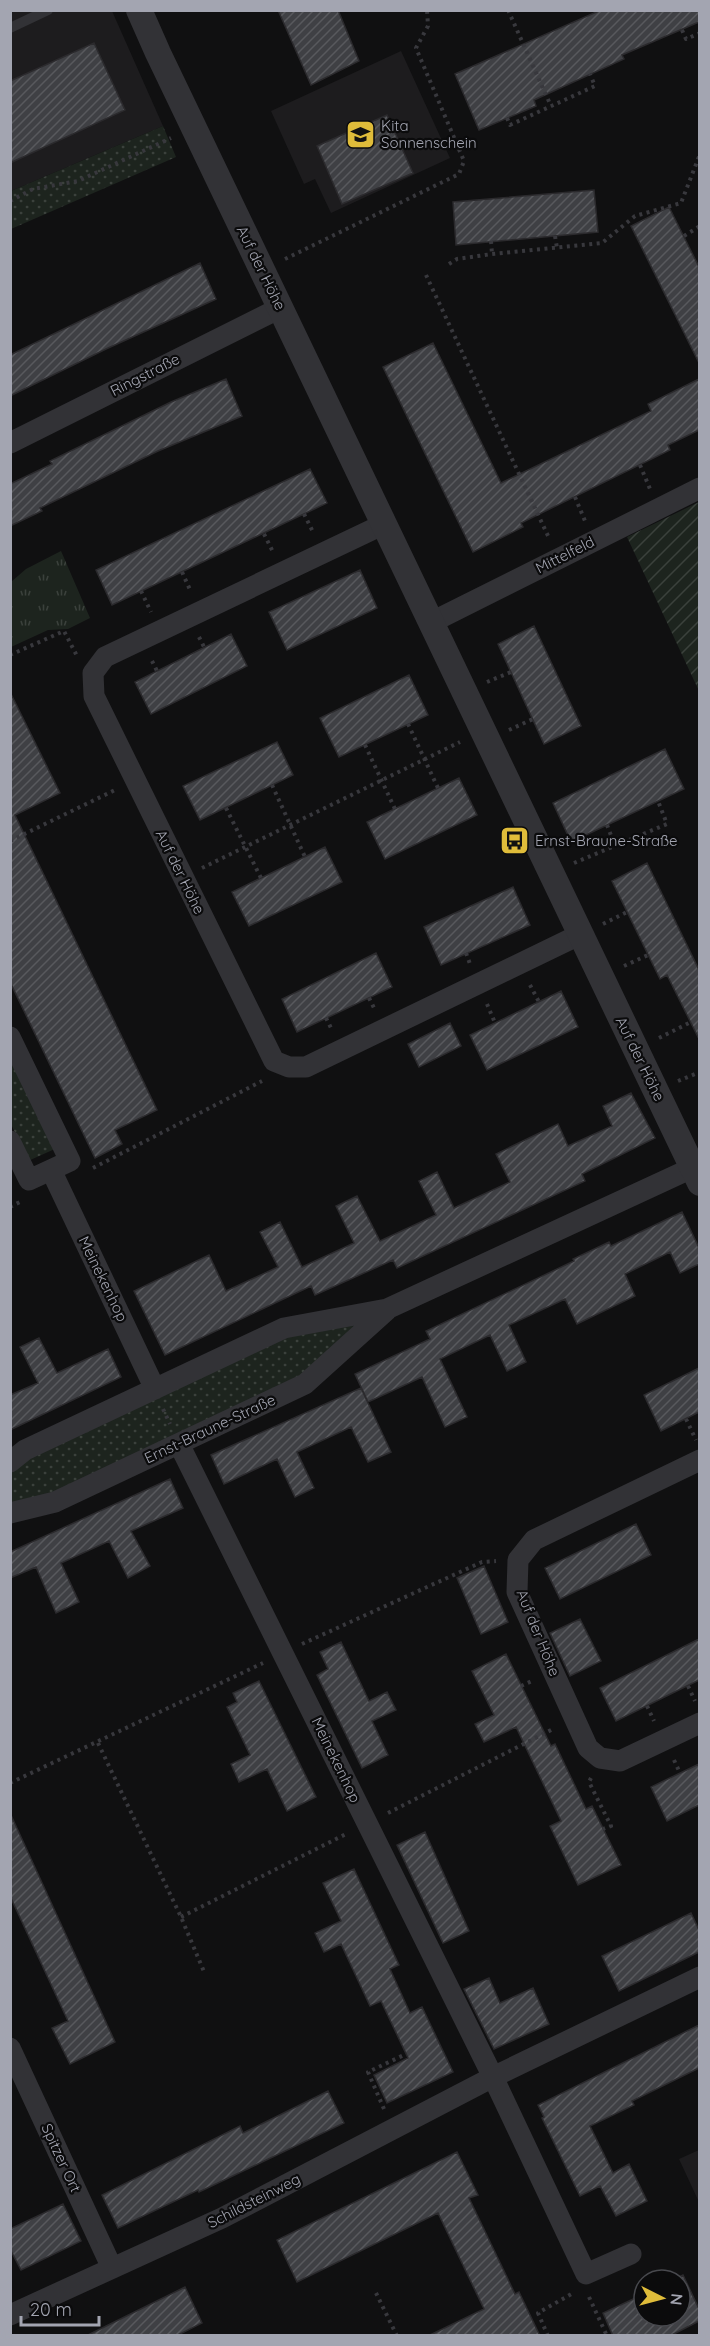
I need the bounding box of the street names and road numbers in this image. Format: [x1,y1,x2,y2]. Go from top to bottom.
street label: Auf der Höhe [233,222,290,313]
street label: Ringstraße [107,349,183,400]
street label: Mittelfeld [532,532,597,577]
street label: Auf der Höhe [152,826,209,917]
street label: Auf der Höhe [612,1013,669,1104]
street label: Meinekenhop [75,1233,132,1325]
street label: Ernst-Braune-Straße [141,1390,278,1467]
street label: Auf der Höhe [512,1587,564,1679]
street label: Meinekenhop [308,1714,365,1806]
street label: Spitzer Ort [37,2120,86,2195]
street label: Schildsteinweg [204,2169,303,2232]

